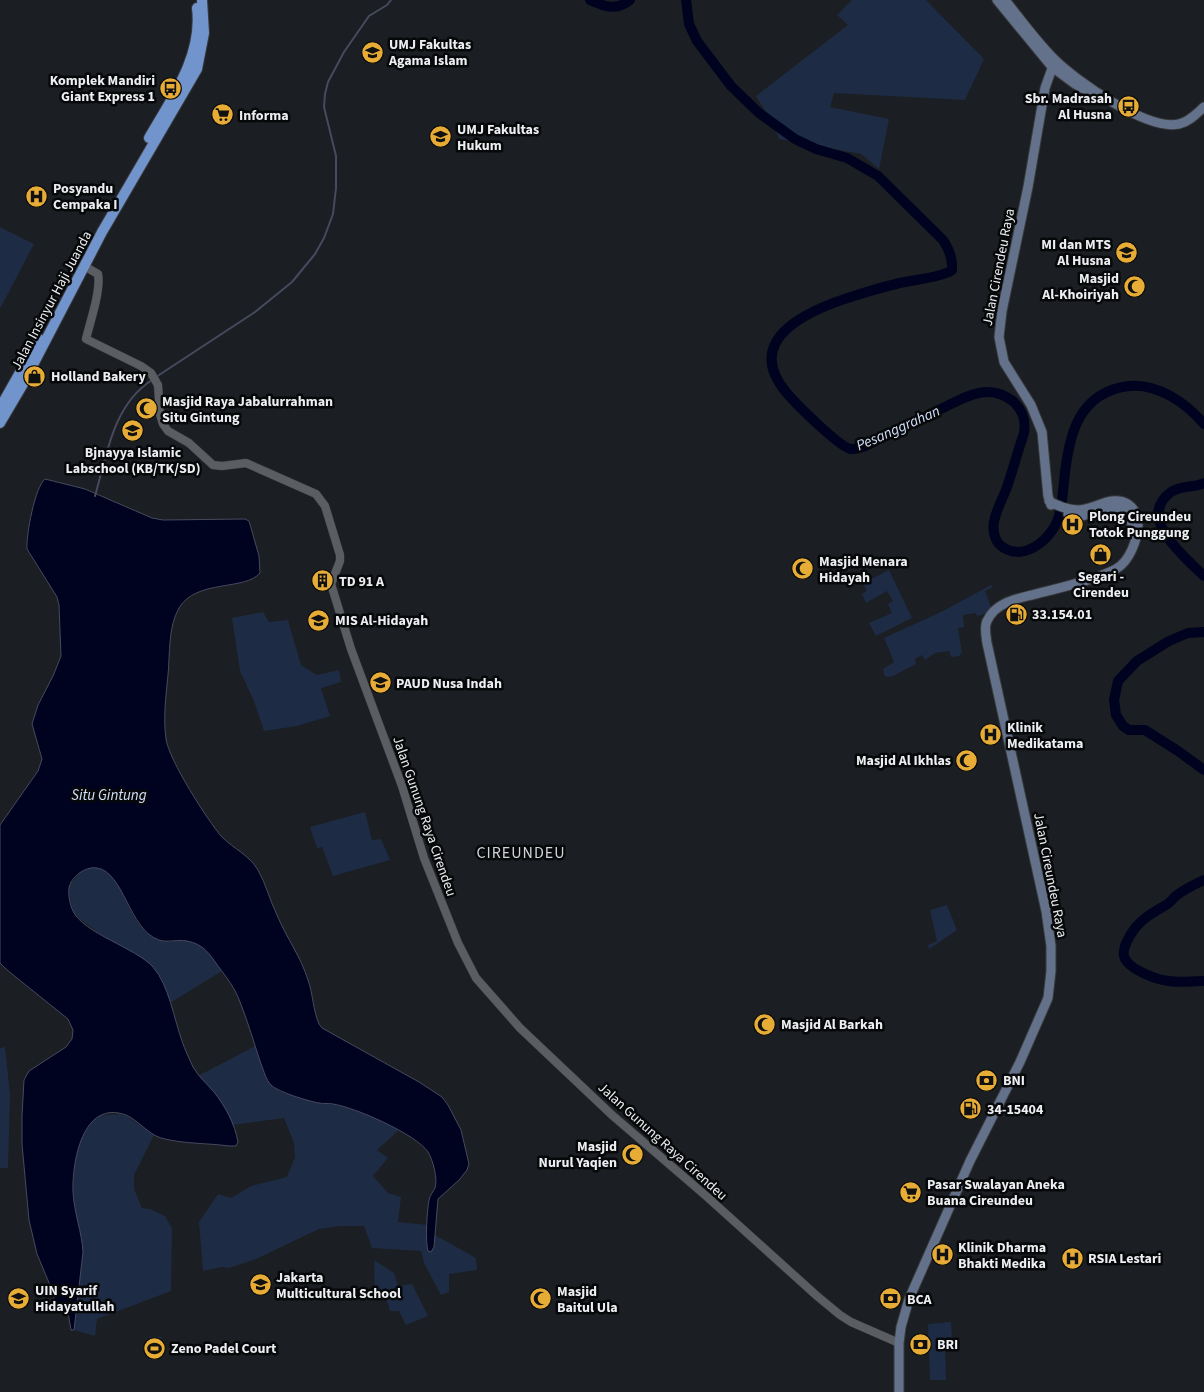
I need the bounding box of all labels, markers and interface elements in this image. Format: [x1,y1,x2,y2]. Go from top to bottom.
place label: UMJ Fakultas Agama Islam [388,35,471,71]
school or university icon: UMJ Fakultas Agama Islam [361,40,385,64]
place label: Komplek Mandiri Giant Express 1 [50,71,155,107]
bus stop icon: Komplek Mandiri Giant Express 1 [159,76,183,100]
place label: Sbr. Madrasah Al Husna [1025,89,1112,125]
bus stop icon: Sbr. Madrasah Al Husna [1116,94,1140,118]
supermarket icon: Informa [211,103,235,127]
place label: Informa [239,106,289,126]
place label: UMJ Fakultas Hukum [457,120,539,156]
school or university icon: UMJ Fakultas Hukum [429,125,453,149]
place label: Posyandu Cempaka I [53,179,118,215]
hospital icon: Posyandu Cempaka I [25,184,49,208]
street label: Jalan Cirendeu Raya [978,207,1020,328]
street label: Jalan Insinyur Haji Juanda [7,227,97,373]
place label: MI dan MTS Al Husna [1041,235,1111,271]
school or university icon: MI dan MTS Al Husna [1115,240,1139,264]
place label: Masjid Al-Khoiriyah [1041,269,1119,305]
mosque icon: Masjid Al-Khoiriyah [1123,274,1147,298]
shop icon: Holland Bakery [23,364,47,388]
place label: Holland Bakery [51,367,146,387]
place label: Masjid Raya Jabalurrahman Situ Gintung [162,392,333,428]
mosque icon: Masjid Raya Jabalurrahman Situ Gintung [134,397,158,421]
water label: Pesanggrahan [853,401,944,456]
school or university icon: Bjnayya Islamic Labschool (KB/TK/SD) [121,418,145,442]
place label: Bjnayya Islamic Labschool (KB/TK/SD) [66,443,200,479]
place label: Plong Cireundeu Totok Punggung [1089,507,1191,543]
hospital icon: Plong Cireundeu Totok Punggung [1061,512,1085,536]
shop icon: Segari - Cirendeu [1089,542,1113,566]
place label: Masjid Menara Hidayah [819,552,908,588]
mosque icon: Masjid Menara Hidayah [791,557,815,581]
place label: Segari - Cirendeu [1073,567,1129,603]
building icon: TD 91 A [311,569,335,593]
place label: TD 91 A [339,572,385,592]
fuel station icon: 33.154.01 [1004,602,1028,626]
place label: 33.154.01 [1032,605,1092,625]
school or university icon: MIS Al-Hidayah [307,608,331,632]
place label: MIS Al-Hidayah [335,611,428,631]
school or university icon: PAUD Nusa Indah [368,671,392,695]
place label: PAUD Nusa Indah [396,674,502,694]
place label: Klinik Medikatama [1007,718,1083,754]
hospital icon: Klinik Medikatama [979,723,1003,747]
street label: Jalan Gunung Raya Cirendeu [387,734,461,899]
mosque icon: Masjid Al Ikhlas [955,748,979,772]
place label: Masjid Al Ikhlas [856,751,951,771]
water label: Situ Gintung [71,785,147,806]
street label: Jalan Cireundeu Raya [1028,811,1072,939]
district label: CIREUNDEU [476,842,566,864]
mosque icon: Masjid Al Barkah [753,1012,777,1036]
place label: Masjid Al Barkah [781,1015,883,1035]
bank icon: BNI [975,1068,999,1092]
place label: BNI [1003,1071,1025,1091]
street label: Jalan Gunung Raya Cirendeu [593,1078,731,1205]
fuel station icon: 34-15404 [959,1097,983,1121]
place label: 34-15404 [987,1100,1044,1120]
place label: Masjid Nurul Yaqien [539,1137,617,1173]
mosque icon: Masjid Nurul Yaqien [621,1142,645,1166]
place label: Pasar Swalayan Aneka Buana Cireundeu [927,1175,1065,1211]
supermarket icon: Pasar Swalayan Aneka Buana Cireundeu [899,1180,923,1204]
place label: Klinik Dharma Bhakti Medika [958,1238,1046,1274]
hospital icon: Klinik Dharma Bhakti Medika [930,1243,954,1267]
hospital icon: RSIA Lestari [1060,1246,1084,1270]
place label: RSIA Lestari [1088,1249,1161,1269]
place label: Jakarta Multicultural School [276,1268,401,1304]
school or university icon: Jakarta Multicultural School [248,1273,272,1297]
place label: UIN Syarif Hidayatullah [35,1281,115,1317]
place label: Masjid Baitul Ula [557,1282,618,1318]
school or university icon: UIN Syarif Hidayatullah [7,1286,31,1310]
mosque icon: Masjid Baitul Ula [529,1287,553,1311]
bank icon: BCA [879,1287,903,1311]
place label: BCA [907,1290,933,1310]
bank icon: BRI [909,1332,933,1356]
place label: BRI [937,1335,958,1355]
sports icon: Zeno Padel Court [143,1336,167,1360]
place label: Zeno Padel Court [171,1339,277,1359]

